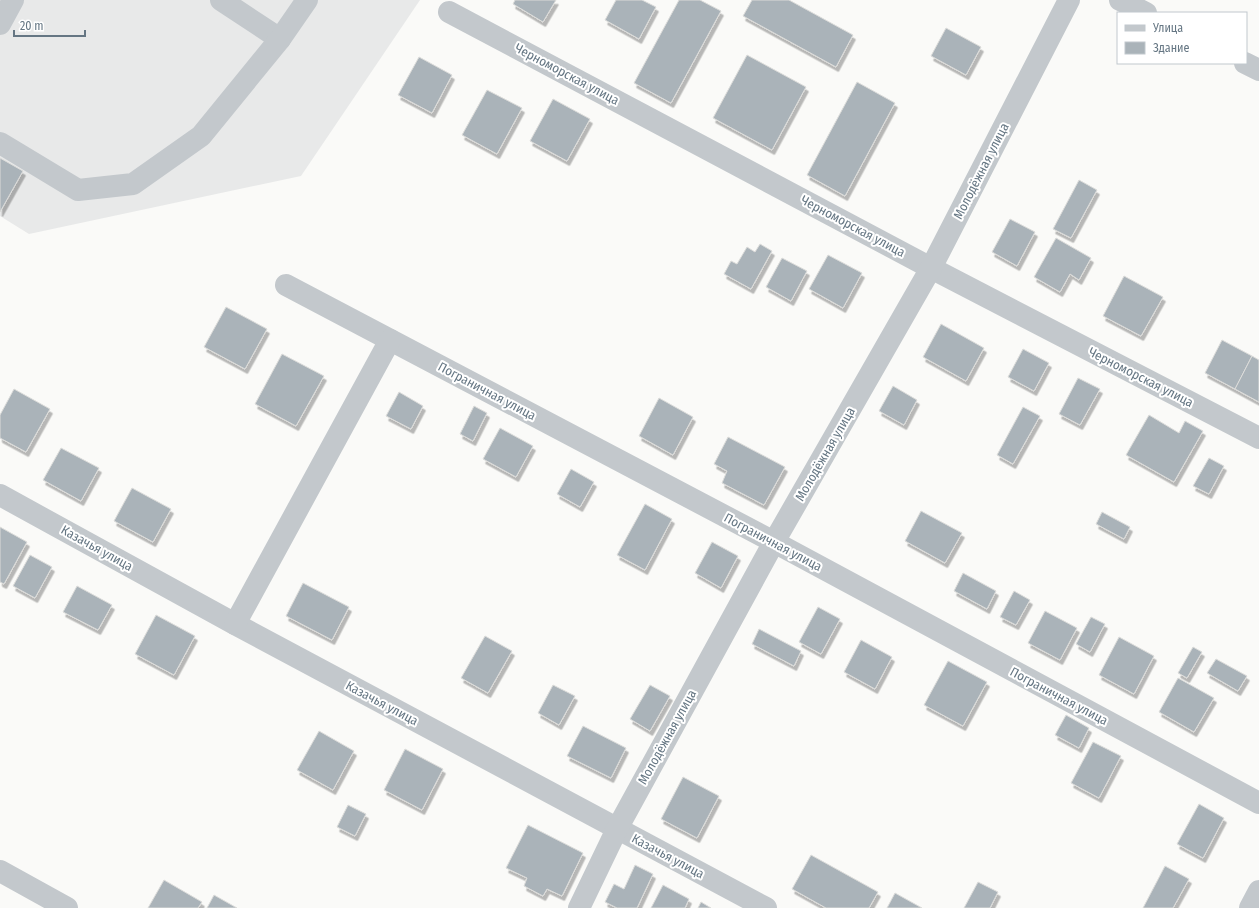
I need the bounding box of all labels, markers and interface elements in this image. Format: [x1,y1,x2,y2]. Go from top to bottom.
scale bar [14,12,85,38]
legend [1117,12,1247,64]
text: 20 m [20,19,44,33]
text: Улица [1152,21,1183,35]
street label: Черноморская улица [512,40,622,108]
text: Здание [1153,41,1189,55]
street label: Молодёжная улица [950,120,1012,222]
street label: Черноморская улица [798,192,908,260]
street label: Черноморская улица [1086,344,1196,410]
street label: Пограничная улица [436,359,538,423]
street label: Молодёжная улица [792,404,858,504]
street label: Пограничная улица [722,510,824,574]
street label: Казачья улица [59,522,135,574]
street label: Пограничная улица [1008,664,1110,728]
street label: Казачья улица [343,678,421,728]
street label: Молодёжная улица [635,687,699,787]
street label: Казачья улица [629,831,707,881]

